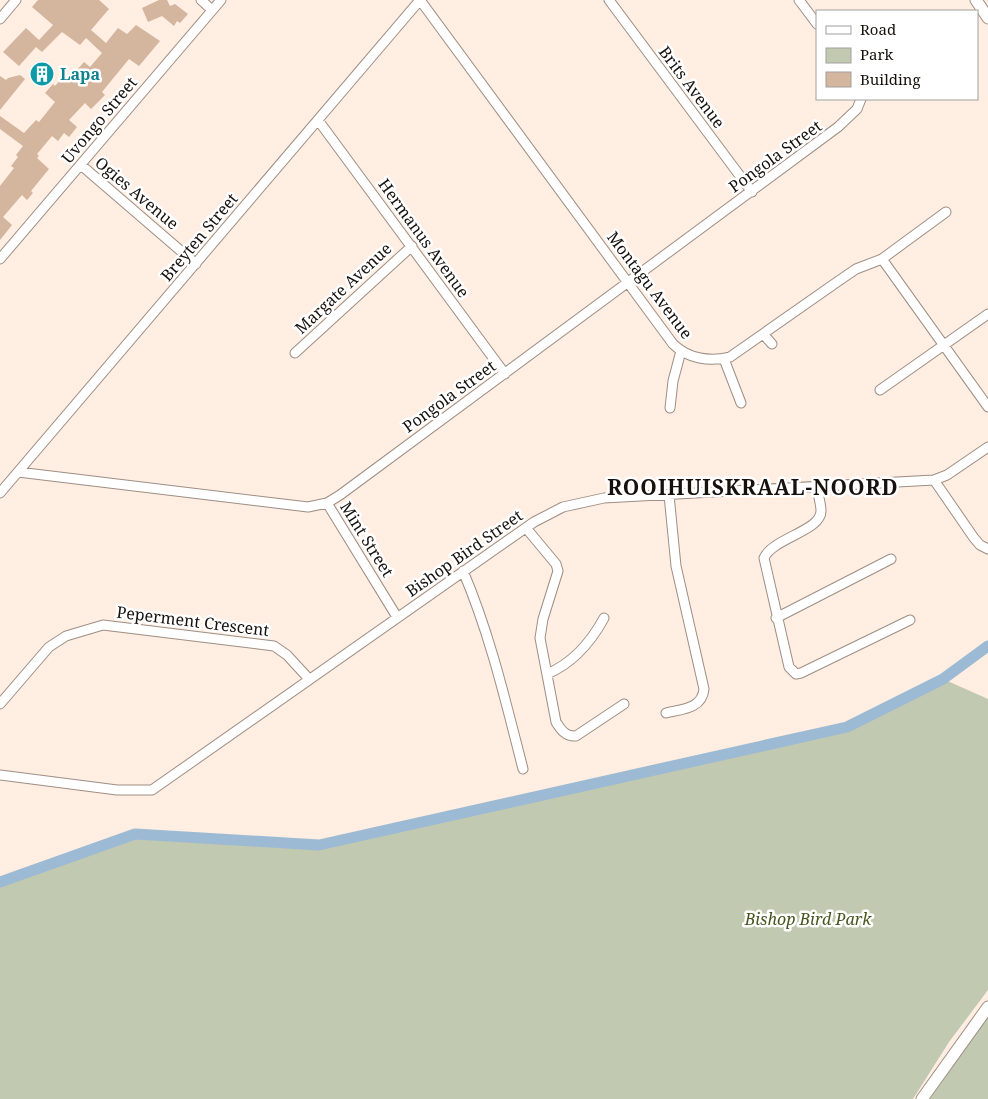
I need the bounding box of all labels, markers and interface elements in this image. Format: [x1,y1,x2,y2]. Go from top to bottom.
legend [816,10,978,100]
text: Road [860,19,896,39]
street label: Brits Avenue [654,42,730,132]
text: Park [860,44,894,64]
building icon: Lapa [29,61,55,87]
place label: Lapa [60,63,100,85]
text: Building [860,69,921,89]
street label: Uvongo Street [56,72,142,168]
street label: Pongola Street [724,115,826,197]
street label: Ogies Avenue [91,152,183,234]
street label: Hermanus Avenue [373,174,475,302]
street label: Breyten Street [156,188,243,286]
street label: Montagu Avenue [602,227,698,343]
street label: Margate Avenue [290,237,396,339]
street label: Pongola Street [398,355,500,437]
district label: ROOIHUISKRAAL-NOORD [607,473,899,501]
street label: Mint Street [335,497,399,581]
street label: Bishop Bird Street [401,504,527,602]
street label: Peperment Crescent [115,601,271,641]
park label: Bishop Bird Park [744,908,872,930]

